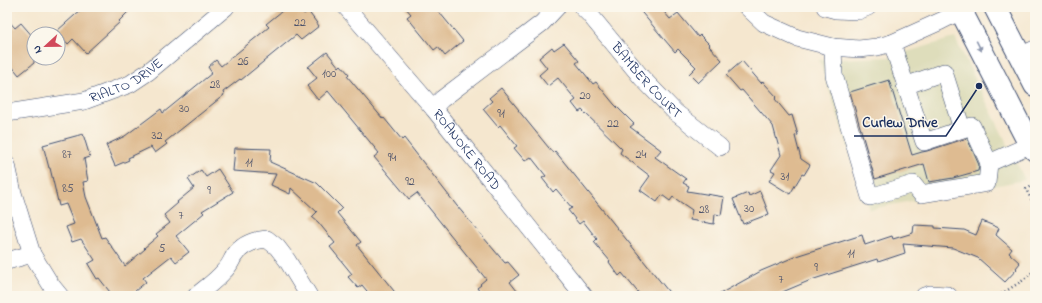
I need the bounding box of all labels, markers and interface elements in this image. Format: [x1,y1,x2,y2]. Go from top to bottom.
house number: 22 [294,14,306,32]
north arrow [26,26,66,66]
street label: BAMBER COURT [606,37,686,124]
one-way arrow [976,40,982,51]
text: N [29,43,46,56]
street label: RIALTO DRIVE [86,53,168,109]
house number: 26 [237,53,249,71]
house number: 100 [322,65,336,83]
house number: 28 [210,76,221,94]
house number: 20 [579,87,591,105]
house number: 30 [179,100,189,118]
street label: ROANOKE ROAD [427,105,506,195]
house number: 91 [497,105,505,123]
callout: Curlew Drive [854,109,946,136]
text: Curlew Drive [862,112,939,134]
house number: 22 [607,115,619,133]
house number: 32 [152,127,162,145]
house number: 87 [62,146,72,164]
house number: 24 [636,146,647,164]
house number: 94 [388,149,396,167]
house number: 11 [245,154,253,172]
house number: 31 [781,168,790,186]
house number: 92 [405,173,415,191]
house number: 85 [62,180,74,198]
house number: 9 [207,182,211,200]
house number: 30 [744,200,754,218]
house number: 28 [699,201,710,219]
house number: 7 [179,207,184,225]
house number: 5 [159,240,166,258]
house number: 11 [847,245,855,263]
house number: 9 [814,259,818,277]
house number: 7 [779,271,784,289]

